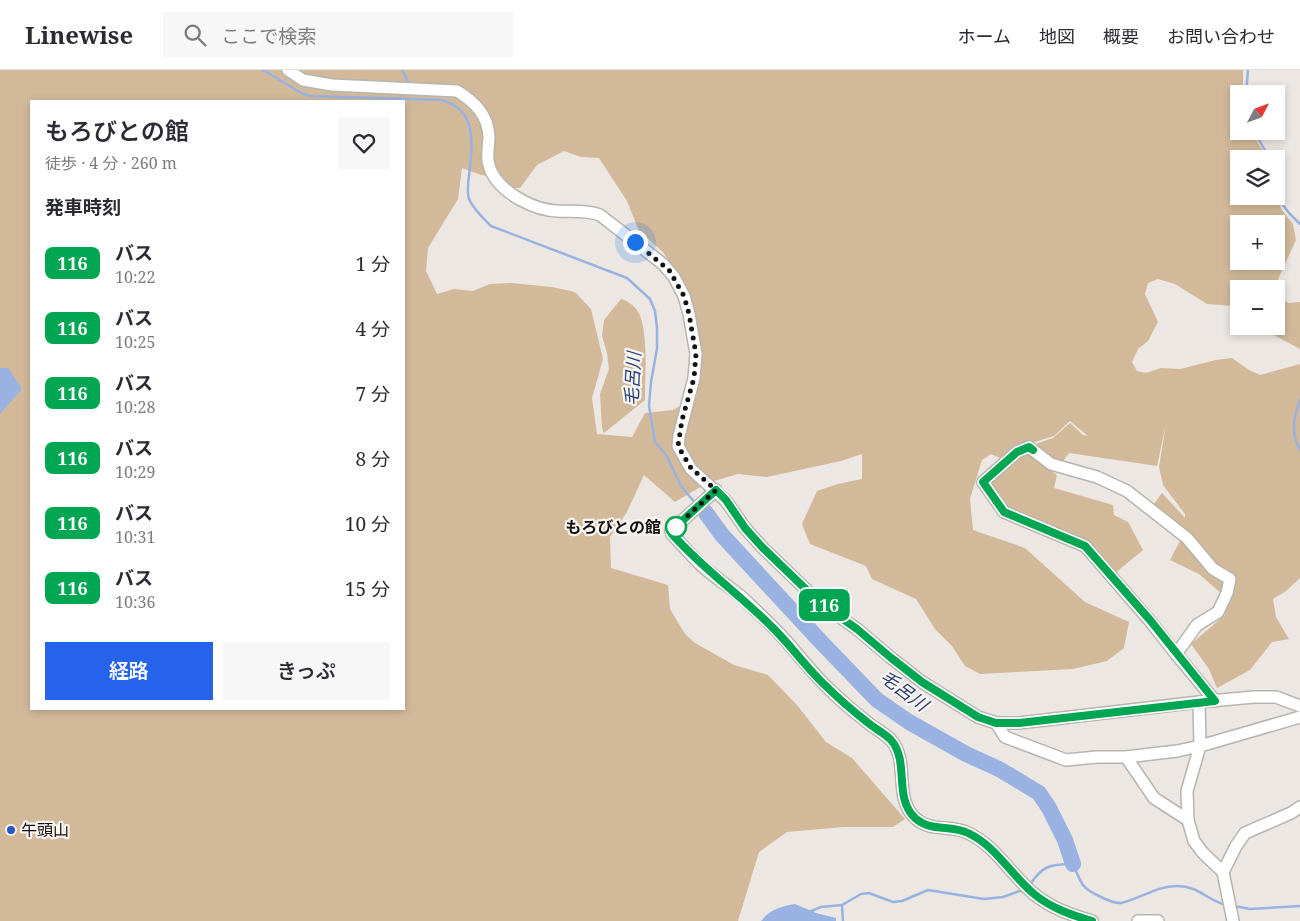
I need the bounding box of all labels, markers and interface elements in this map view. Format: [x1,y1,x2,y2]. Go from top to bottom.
search box [163,12,513,57]
text: Linewise [25,18,133,51]
icon: search [181,21,209,49]
text: ここで検索 [221,23,316,49]
text: ホーム [958,24,1011,48]
text: 地図 [1039,24,1075,48]
text: 概要 [1103,24,1139,48]
text: お問い合わせ [1167,24,1275,48]
north arrow [1230,85,1285,140]
map controls [1230,85,1285,335]
text: もろびとの館 [45,114,189,147]
button: heart [338,117,390,169]
button: layers [1230,150,1285,205]
text: 徒歩 · 4 分 · 260 m [45,152,177,174]
text: 発車時刻 [45,194,121,220]
button: + [1230,215,1285,270]
your location [623,230,648,255]
text: バス [115,240,153,266]
text: 116 [57,251,88,275]
text: 1 分 [355,251,390,277]
text: 10:22 [115,266,155,288]
button: − [1230,280,1285,335]
text: バス [115,305,153,331]
text: 116 [57,316,88,340]
text: 4 分 [355,316,390,342]
text: 10:25 [115,331,155,353]
water label: 毛呂川 [619,349,646,407]
text: バス [115,370,153,396]
text: 116 [57,381,88,405]
text: 7 分 [355,381,390,407]
text: 10:28 [115,396,155,418]
text: バス [115,435,153,461]
text: 116 [57,446,88,470]
text: 8 分 [355,446,390,472]
text: 10:29 [115,461,155,483]
text: バス [115,500,153,526]
text: 116 [57,511,88,535]
text: 10 分 [345,511,390,537]
place label: もろびとの館 [565,516,661,538]
marker: もろびとの館 [665,516,687,538]
text: 10:31 [115,526,155,548]
text: バス [115,565,153,591]
text: 116 [57,576,88,600]
text: 15 分 [345,576,390,602]
line badge: 116 [795,589,853,621]
text: 10:36 [115,591,155,613]
text: 116 [809,593,839,617]
button: 経路 [45,642,213,700]
button: きっぷ [223,642,390,700]
water label: 毛呂川 [876,664,935,717]
place label: 午頭山 [21,819,69,841]
marker: 午頭山 [5,824,17,836]

